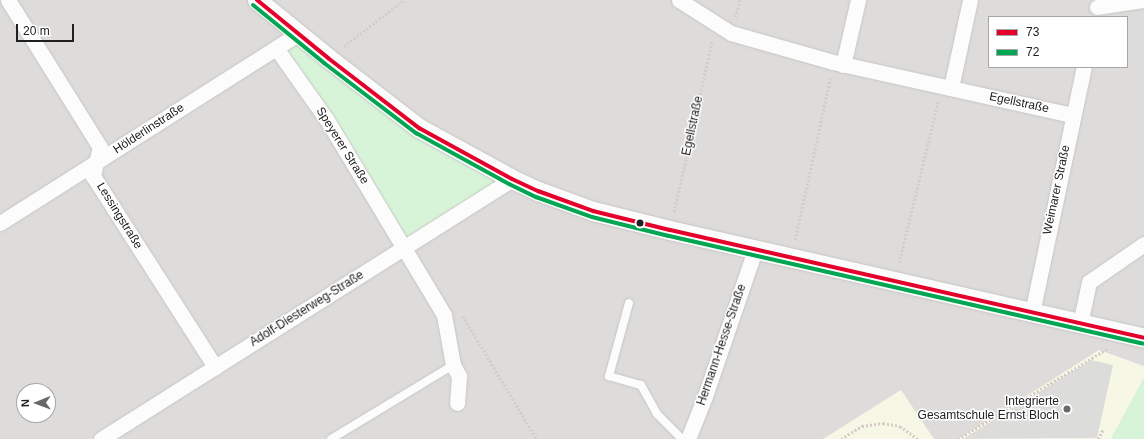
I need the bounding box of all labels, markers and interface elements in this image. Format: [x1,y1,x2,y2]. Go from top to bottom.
scale bar [18,16,76,42]
legend [988,16,1128,68]
text: 20 m [23,24,50,38]
text: 73 [1026,25,1039,39]
text: 72 [1026,45,1039,59]
street label: Egellstraße [988,90,1050,116]
street label: Egellstraße [680,95,706,157]
street label: Hölderlinstraße [111,101,187,157]
street label: Speyerer Straße [313,105,371,187]
street label: Weimarer Straße [1040,144,1074,236]
street label: Lessingstraße [93,180,145,252]
unlabelled marker [635,218,645,228]
street label: Adolf-Diesterweg-Straße [247,268,367,350]
street label: Hermann-Hesse-Straße [694,282,750,408]
north arrow [16,383,56,423]
place label: Integrierte Gesamtschule Ernst Bloch [918,395,1059,423]
text: N [19,399,31,407]
marker: Integrierte Gesamtschule Ernst Bloch [1062,404,1072,414]

